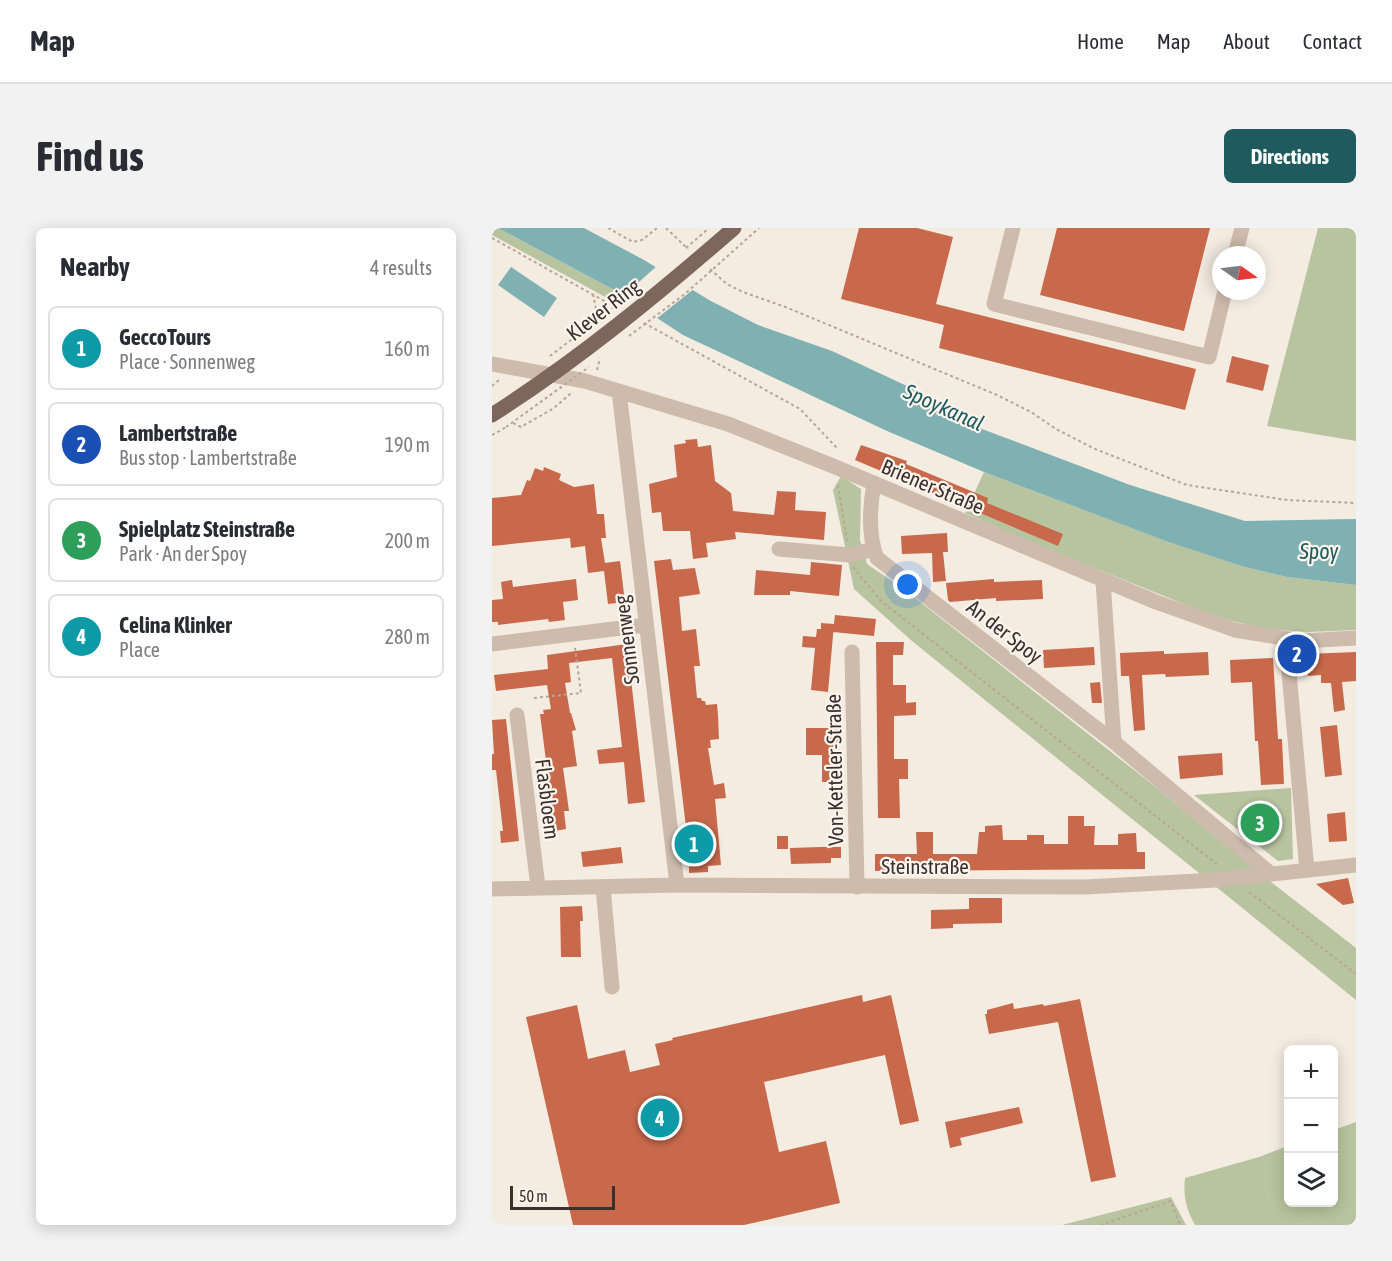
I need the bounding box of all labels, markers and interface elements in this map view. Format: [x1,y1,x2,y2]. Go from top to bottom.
text: Map [30,25,75,57]
text: Home [1077,29,1124,53]
text: Map [1157,29,1191,53]
text: About [1224,29,1270,53]
text: Contact [1303,29,1362,53]
button: Directions [1224,129,1356,183]
text: Find us [36,132,144,180]
north arrow [1212,246,1266,300]
text: Nearby [60,252,130,282]
text: 4 results [370,256,432,279]
street label: Klever Ring [562,273,644,345]
text: GeccoTours [119,324,211,350]
text: 1 [77,337,86,360]
text: 160 m [385,337,430,360]
text: Place · Sonnenweg [119,350,255,373]
water label: Spoykanal [899,377,988,436]
text: Lambertstraße [119,420,237,446]
text: 2 [77,433,86,456]
text: 190 m [385,433,430,456]
text: Bus stop · Lambertstraße [119,446,297,469]
street label: Briener Straße [878,454,988,518]
text: Spielplatz Steinstraße [119,516,295,542]
text: 3 [77,529,86,552]
text: 200 m [385,529,430,552]
water label: Spoy [1299,538,1339,564]
text: Park · An der Spoy [119,542,247,565]
your location [893,570,922,599]
street label: Sonnenweg [609,594,643,686]
street label: An der Spoy [963,594,1048,668]
text: Celina Klinker [119,612,232,638]
text: 4 [77,625,86,648]
text: 280 m [385,625,430,648]
pin: 2 [1278,632,1316,676]
text: Place [119,638,160,661]
street label: Von-Ketteler-Straße [821,694,847,846]
street label: Flasbloem [531,757,565,841]
pin: 3 [1240,800,1280,846]
pin: 1 [674,822,714,866]
street label: Steinstraße [881,854,969,878]
map controls [1284,1045,1338,1207]
button: + [1284,1045,1338,1099]
pin: 4 [640,1096,680,1140]
button: − [1284,1099,1338,1153]
button: layers [1284,1153,1338,1207]
scale bar [510,1183,615,1210]
text: 50 m [519,1187,548,1205]

